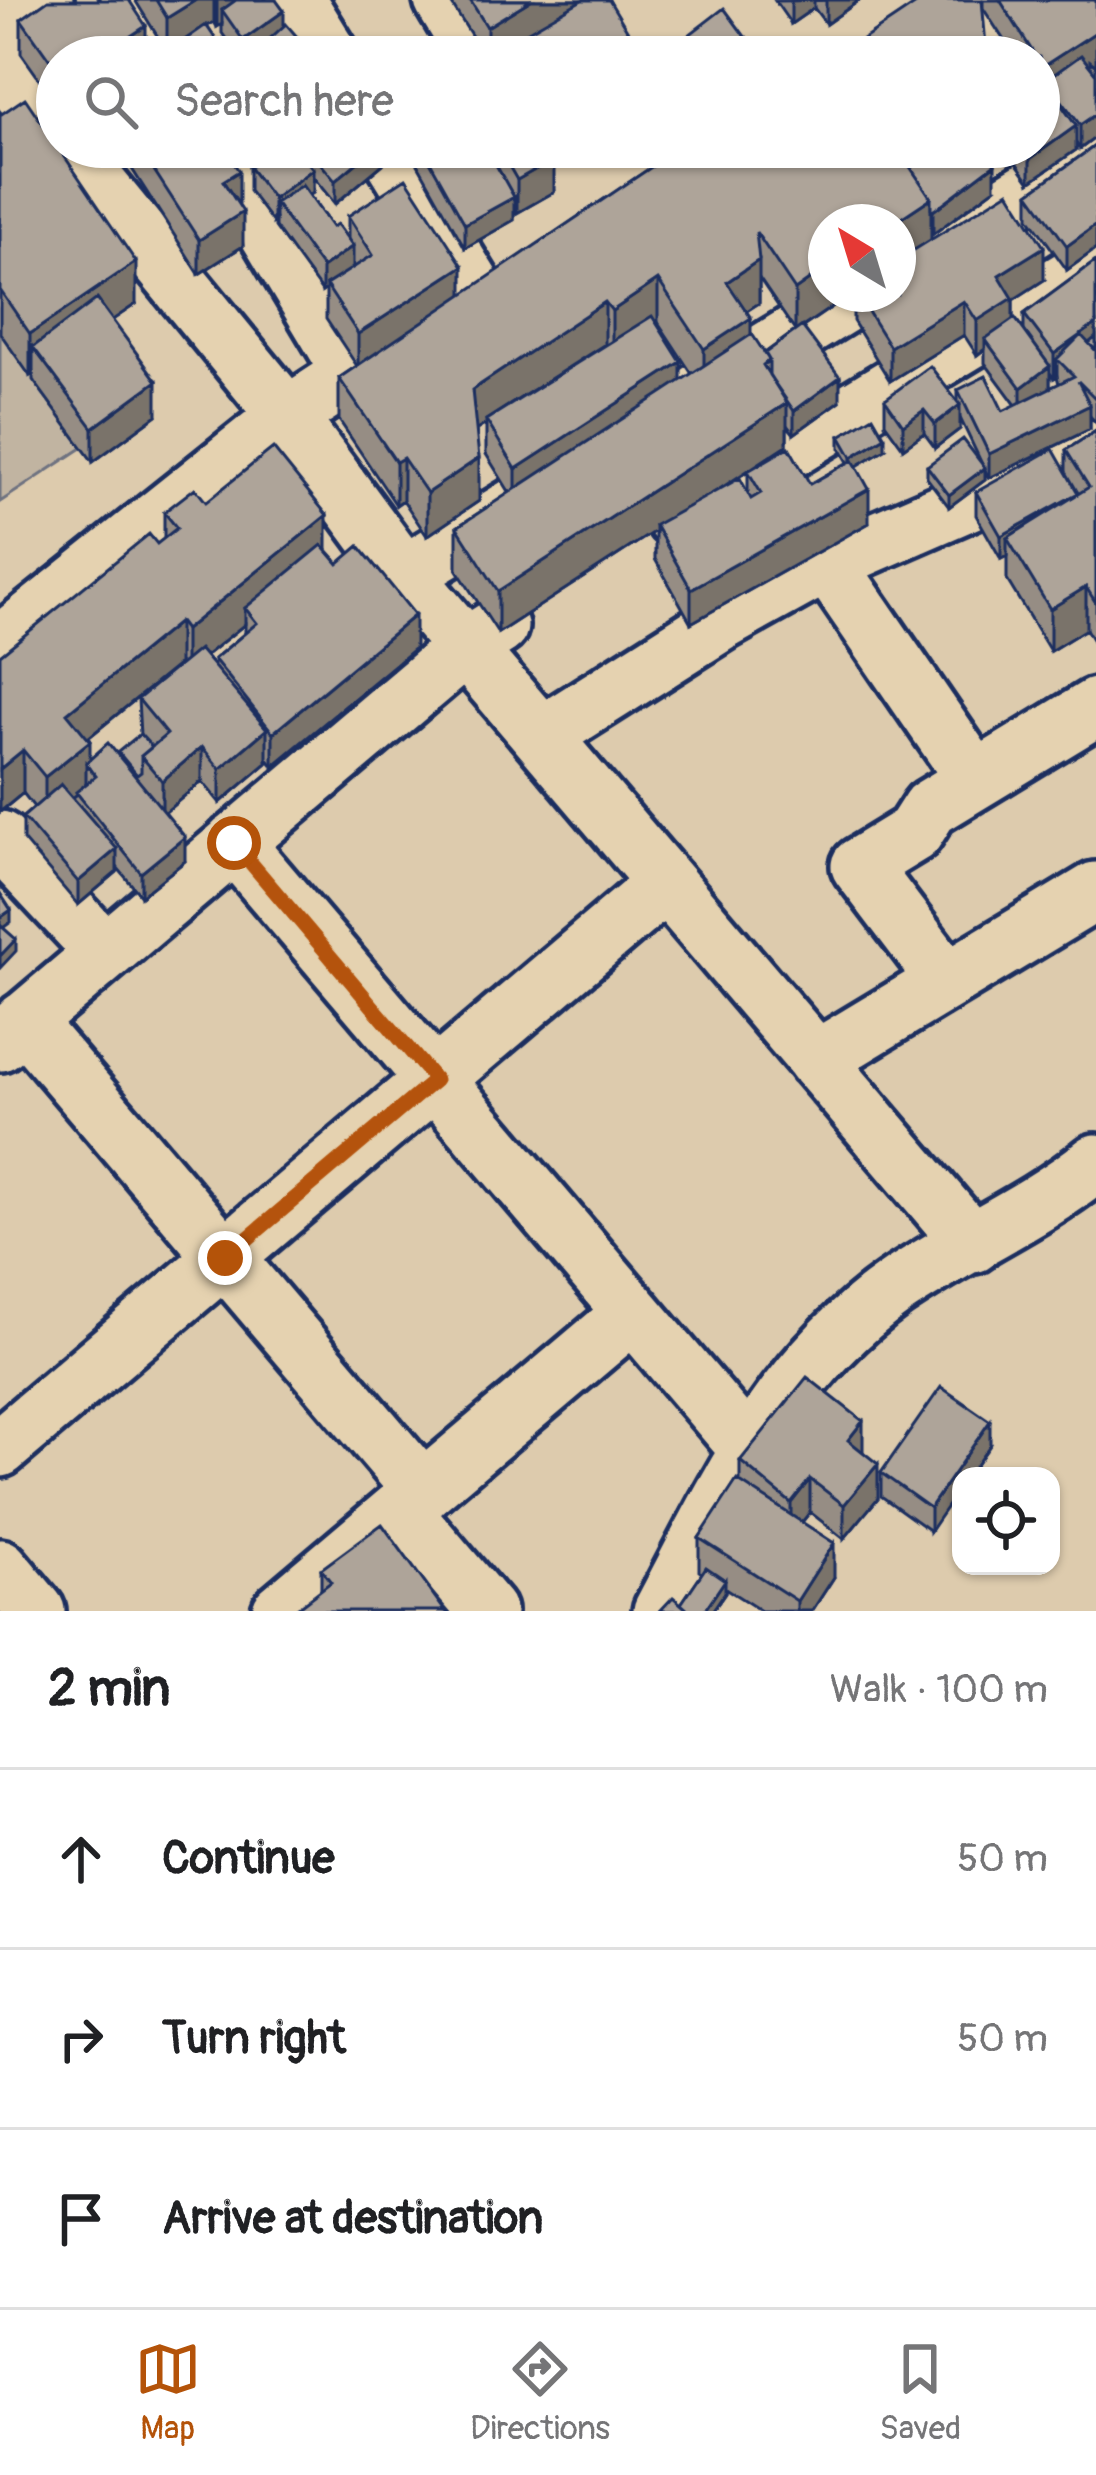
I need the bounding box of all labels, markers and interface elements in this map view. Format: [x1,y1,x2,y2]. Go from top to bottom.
search box [36,36,1060,168]
icon: search [78,69,144,135]
text: Search here [174,74,394,130]
north arrow [808,204,916,312]
route start [207,816,261,870]
route end [198,1231,252,1285]
map controls [952,1467,1060,1575]
button: locate [952,1467,1060,1575]
text: 2 min [48,1657,170,1721]
text: Walk · 100 m [830,1665,1048,1714]
icon: ahead [48,1826,114,1892]
text: Continue [162,1831,335,1887]
text: 50 m [957,1834,1048,1883]
icon: right [48,2006,114,2072]
text: Turn right [162,2011,346,2067]
text: 50 m [957,2014,1048,2063]
icon: arrive [48,2186,114,2252]
text: Arrive at destination [162,2191,543,2247]
tab: Map [135,2336,201,2449]
tab: Directions [470,2336,610,2449]
tab: Saved [879,2336,961,2449]

